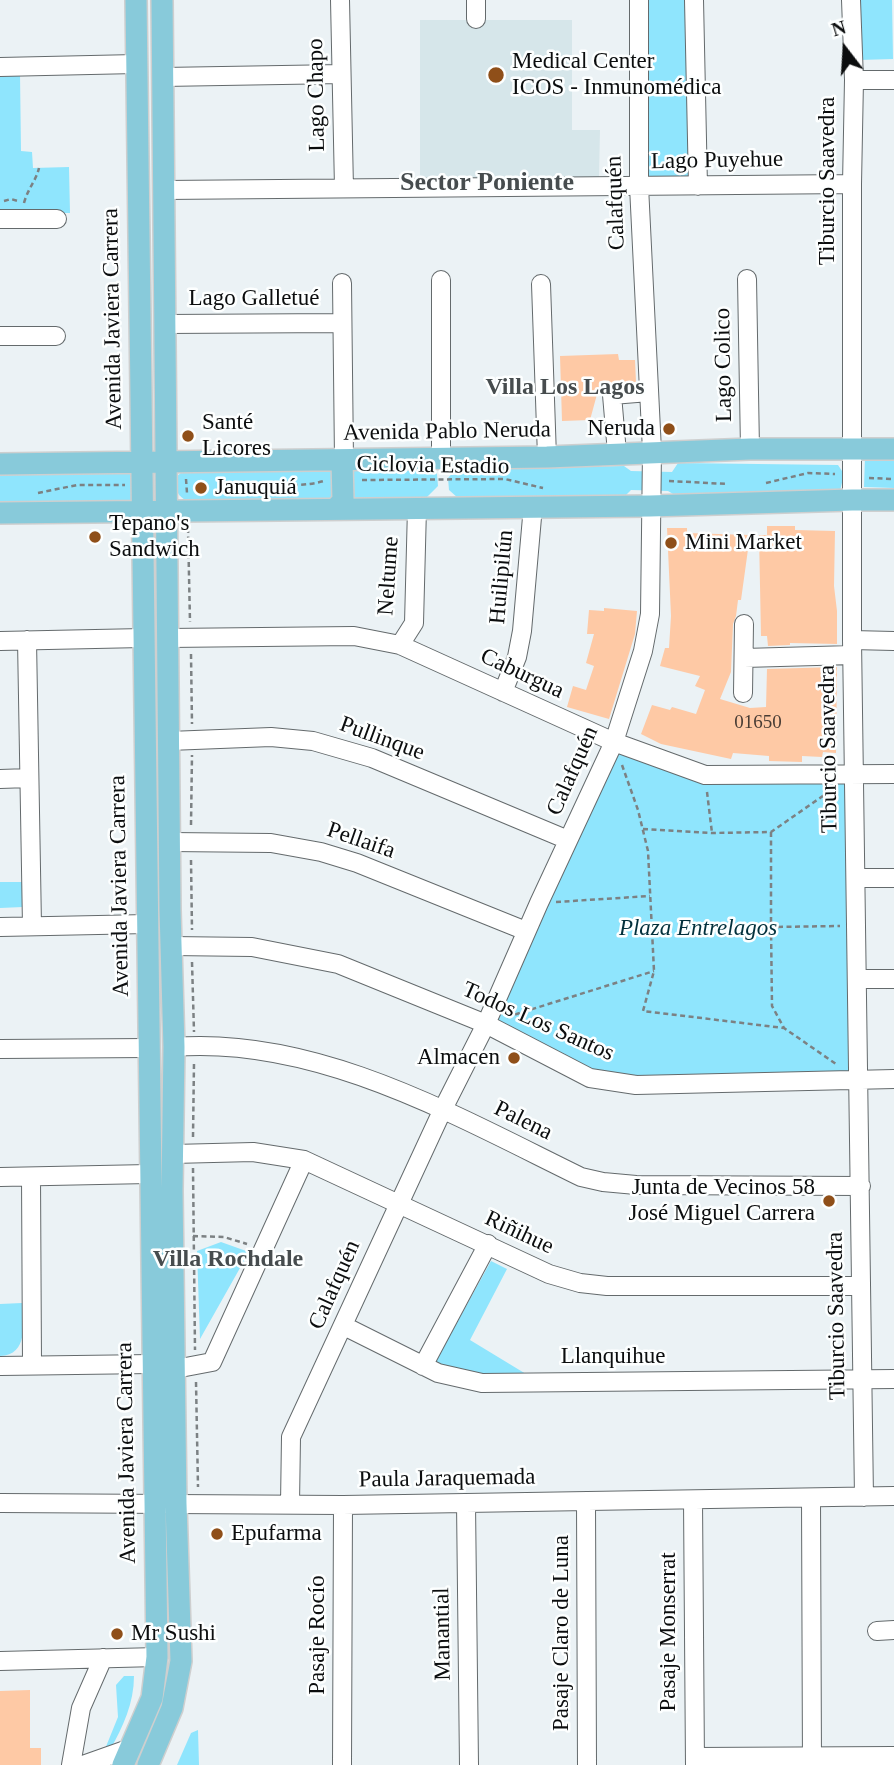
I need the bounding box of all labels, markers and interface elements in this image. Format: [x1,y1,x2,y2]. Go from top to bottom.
north arrow [810,14,880,84]
text: N [829,16,848,40]
street label: Lago Chapo [302,38,332,152]
place label: Medical Center ICOS - Inmunomédica [512,48,722,102]
marker: Medical Center ICOS - Inmunomédica [486,65,506,85]
street label: Tiburcio Saavedra [814,97,842,265]
street label: Lago Puyehue [651,146,783,176]
street label: Calafquén [601,155,631,251]
district label: Sector Poniente [400,167,574,199]
street label: Avenida Javiera Carrera [97,208,129,430]
street label: Lago Galletué [189,285,319,313]
street label: Lago Colico [709,308,739,422]
district label: Villa Los Lagos [485,374,645,402]
place label: Santé Licores [202,409,271,463]
place label: Neruda [587,415,655,443]
street label: Avenida Pablo Neruda [343,416,551,448]
marker: Neruda [661,421,677,437]
marker: Santé Licores [180,428,196,444]
street label: Ciclovia Estadio [356,451,510,481]
place label: Januquiá [215,474,297,502]
marker: Januquiá [193,480,209,496]
place label: Tepano's Sandwich [109,510,200,564]
marker: Tepano's Sandwich [87,529,103,545]
street label: Huilipilún [484,529,520,625]
place label: Mini Market [685,529,802,557]
marker: Mini Market [663,535,679,551]
street label: Neltume [372,536,406,616]
street label: Caburgua [476,643,568,705]
street label: Tiburcio Saavedra [814,665,844,833]
street label: Pullinque [336,711,428,767]
house number: 01650 [734,712,782,734]
street label: Calafquén [541,722,605,820]
street label: Avenida Javiera Carrera [104,775,136,997]
street label: Pellaifa [323,817,399,865]
park label: Plaza Entrelagos [619,915,777,943]
street label: Todos Los Santos [458,976,618,1068]
place label: Almacen [417,1044,500,1072]
marker: Almacen [506,1050,522,1066]
street label: Palena [489,1095,557,1147]
place label: Junta de Vecinos 58 José Miguel Carrera [629,1174,815,1228]
marker: Junta de Vecinos 58 José Miguel Carrera [821,1193,837,1209]
street label: Riñihue [480,1205,558,1261]
street label: Tiburcio Saavedra [822,1232,852,1400]
street label: Calafquén [303,1236,367,1334]
district label: Villa Rochdale [153,1246,303,1274]
street label: Avenida Javiera Carrera [111,1342,143,1564]
street label: Llanquihue [561,1343,665,1371]
street label: Paula Jaraquemada [358,1464,536,1494]
place label: Epufarma [231,1520,322,1548]
marker: Epufarma [209,1526,225,1542]
street label: Pasaje Claro de Luna [548,1535,576,1731]
street label: Pasaje Monserrat [655,1552,683,1712]
street label: Pasaje Rocío [304,1575,332,1695]
street label: Manantial [428,1587,458,1681]
place label: Mr Sushi [131,1620,216,1648]
marker: Mr Sushi [109,1626,125,1642]

